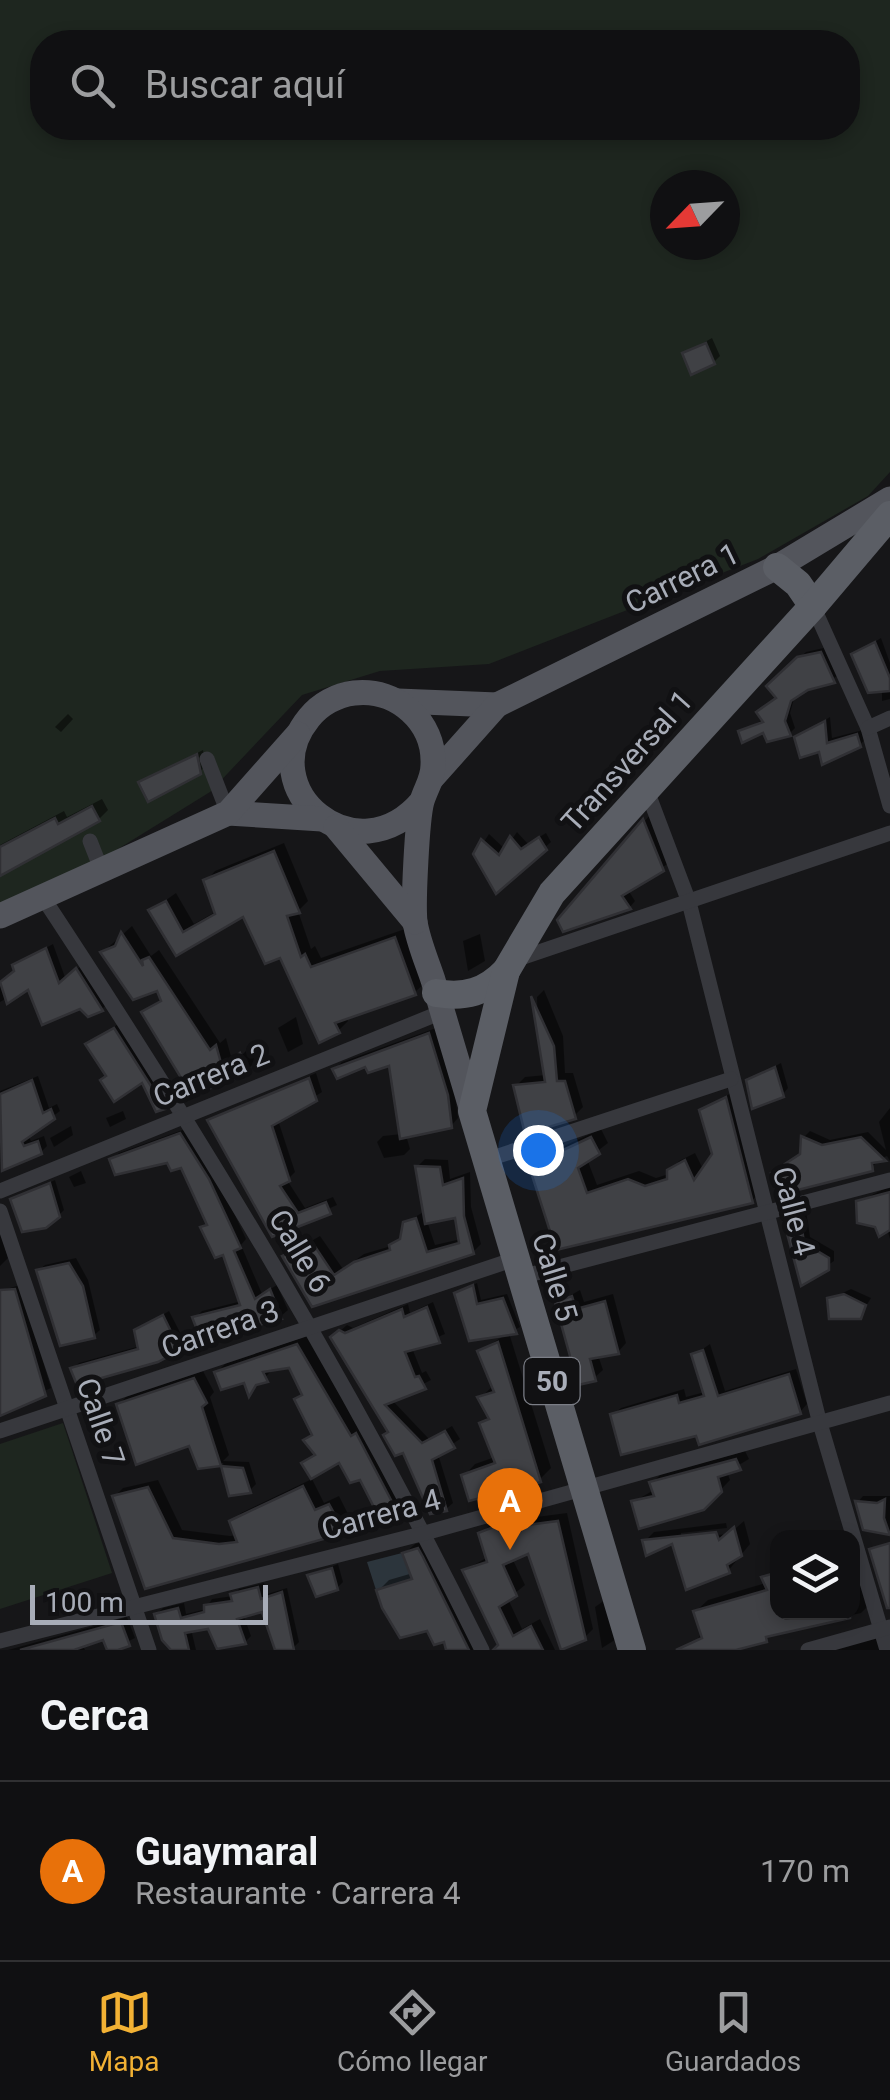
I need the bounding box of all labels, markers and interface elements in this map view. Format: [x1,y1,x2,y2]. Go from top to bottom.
search box [30,30,860,140]
icon: search [65,58,120,113]
text: Buscar aquí [145,63,345,107]
north arrow [650,170,740,260]
street label: Carrera 1 [619,536,745,620]
street label: Transversal 1 [554,683,700,839]
street label: Carrera 2 [148,1036,274,1114]
your location [513,1125,564,1176]
street label: Calle 4 [765,1163,823,1259]
street label: Calle 6 [262,1203,338,1299]
street label: Calle 5 [525,1229,585,1325]
street label: Carrera 3 [157,1293,283,1365]
road number: 50 [524,1358,580,1404]
street label: Calle 7 [70,1373,132,1471]
pin: A [478,1468,542,1550]
street label: Carrera 4 [318,1481,445,1547]
map controls [770,1530,860,1620]
button: layers [770,1530,860,1620]
scale bar [30,1580,268,1624]
text: 100 m [45,1586,124,1619]
text: Cerca [40,1691,150,1740]
text: Guaymaral [135,1830,318,1874]
text: A [62,1852,83,1890]
text: 170 m [760,1852,850,1890]
text: Restaurante · Carrera 4 [135,1874,461,1912]
tab: Mapa [89,1985,159,2078]
tab: Cómo llegar [337,1985,487,2078]
tab: Guardados [665,1985,801,2078]

